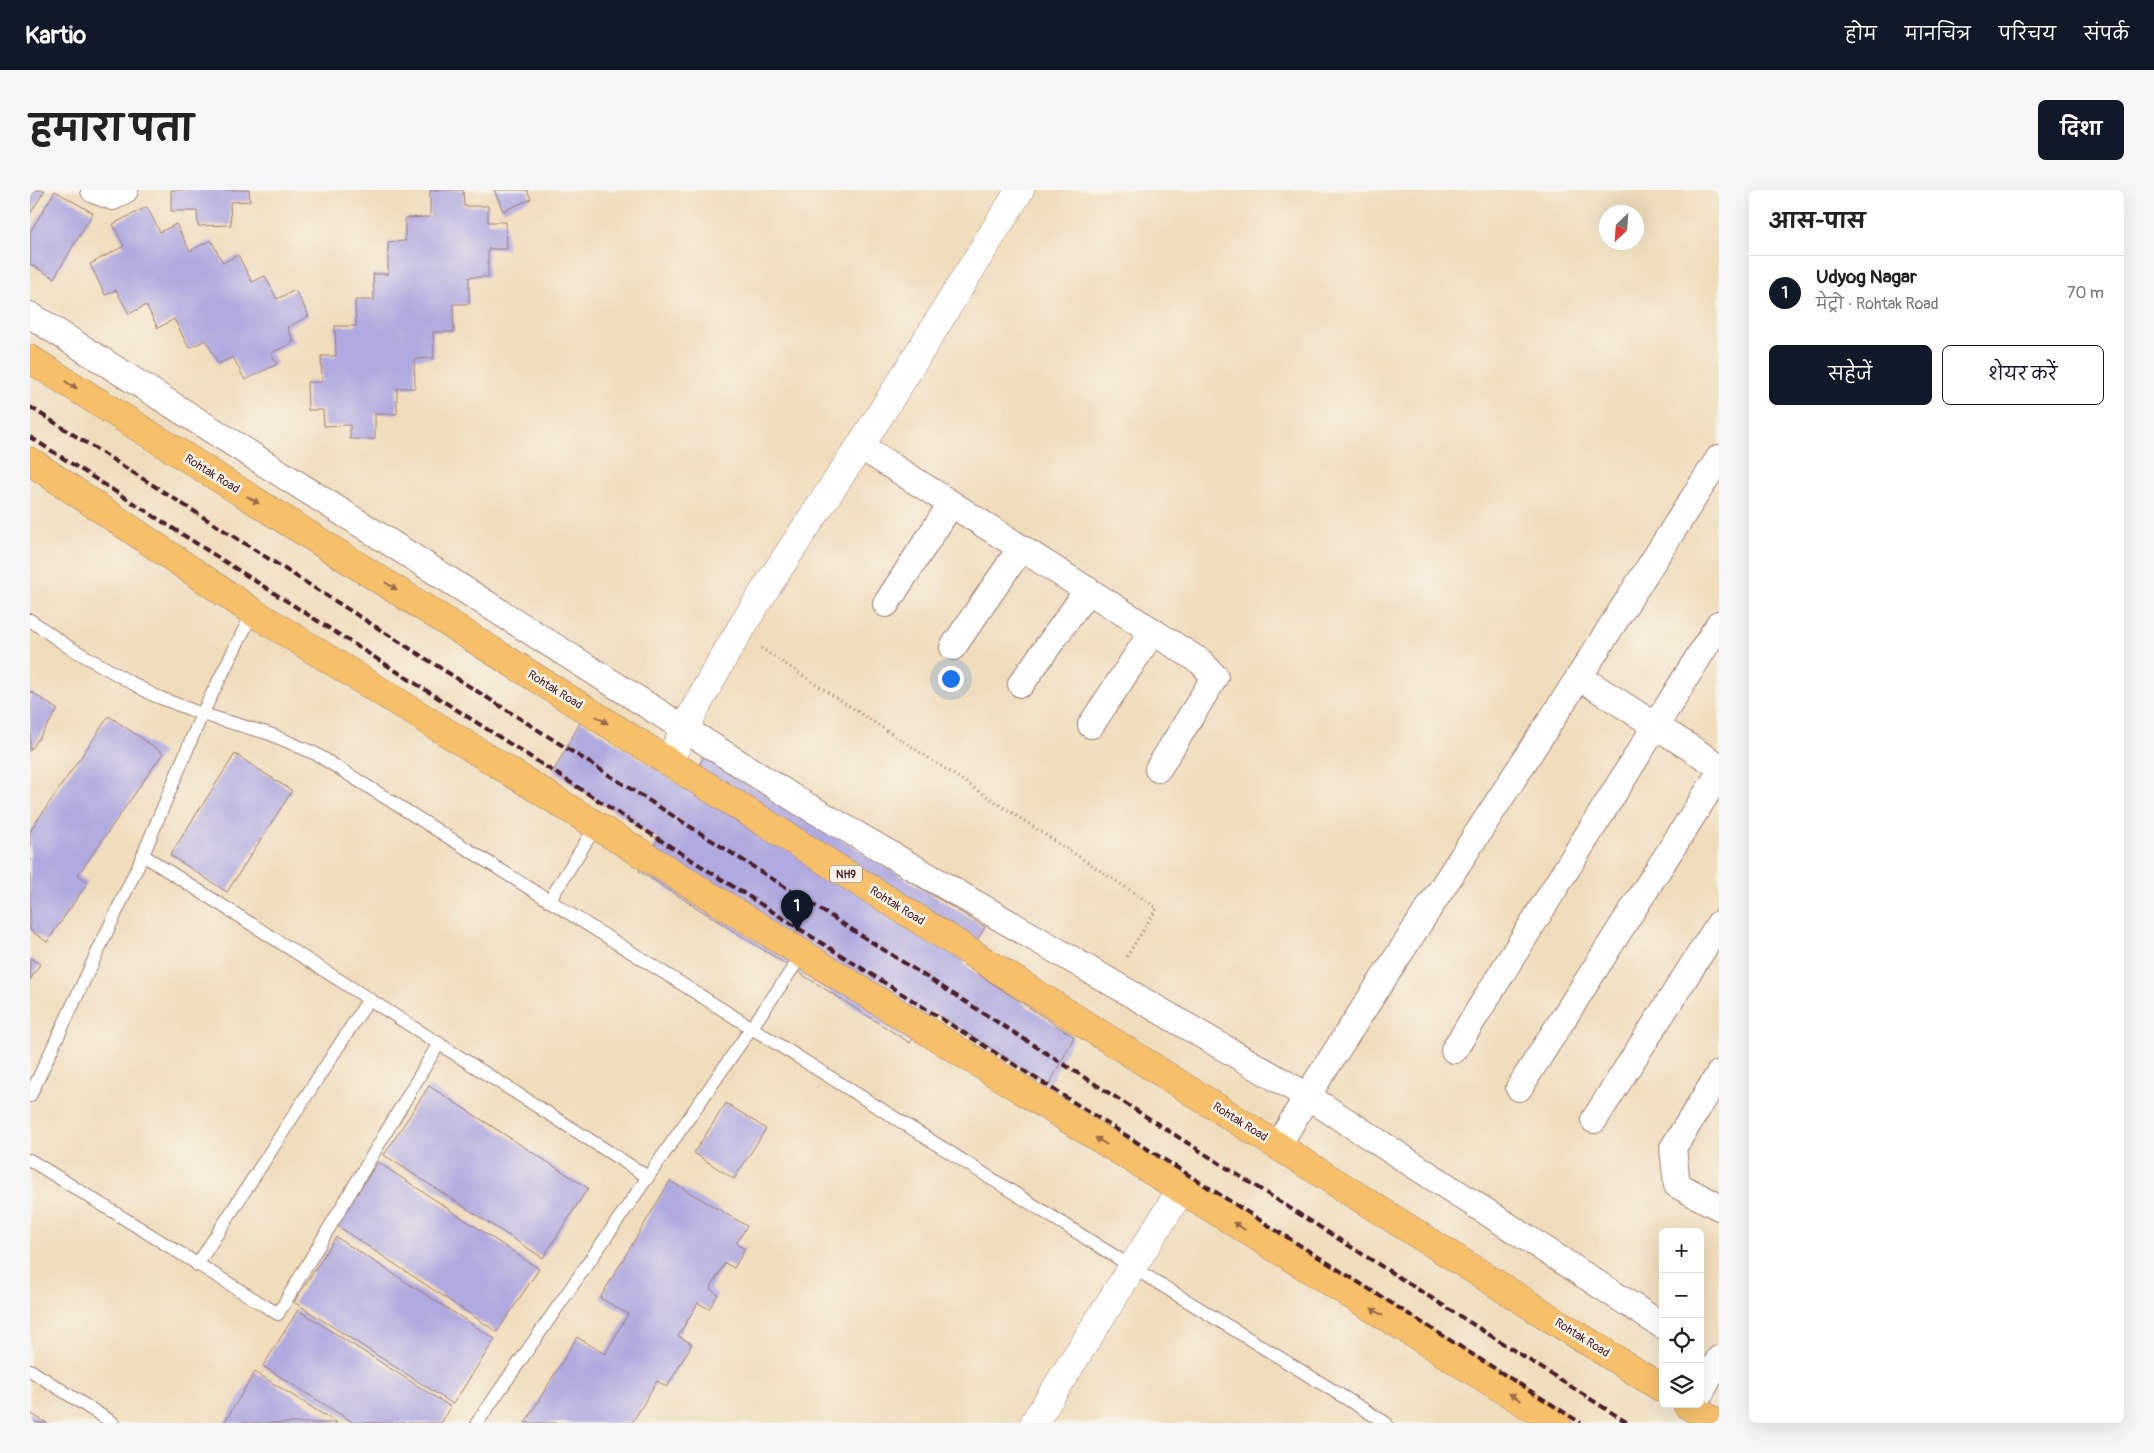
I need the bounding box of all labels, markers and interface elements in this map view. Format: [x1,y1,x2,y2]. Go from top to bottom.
text: Kartio [25,21,86,50]
text: होम [1845,23,1877,46]
text: मानचित्र [1905,23,1971,46]
text: परिचय [1999,23,2056,46]
text: संपर्क [2084,23,2129,46]
button: दिशा [2038,100,2124,160]
text: हमारा पता [30,107,193,151]
north arrow [1599,205,1644,250]
text: आस-पास [1769,208,1865,235]
text: Udyog Nagar [1816,265,1917,289]
text: 1 [1782,283,1788,303]
text: 70 m [2067,283,2104,303]
text: मेट्रो · Rohtak Road [1816,294,1939,314]
button: सहेजें [1769,345,1932,405]
button: शेयर करें [1942,345,2104,405]
one-way arrow [65,380,78,390]
street label: Rohtak Road [182,451,242,497]
one-way arrow [246,495,260,504]
one-way arrow [384,582,397,591]
your location [938,666,964,692]
street label: Rohtak Road [525,667,585,713]
one-way arrow [595,715,609,724]
road number: NH9 [830,866,862,882]
street label: Rohtak Road [867,883,927,929]
pin: 1 [781,890,813,931]
street label: Rohtak Road [1210,1099,1270,1145]
one-way arrow [1094,1136,1107,1145]
one-way arrow [1232,1222,1245,1231]
map controls [1659,1228,1704,1408]
button: + [1659,1228,1704,1273]
button: − [1659,1273,1704,1318]
one-way arrow [1370,1307,1384,1316]
street label: Rohtak Road [1552,1315,1612,1361]
button: locate [1659,1318,1704,1363]
button: layers [1659,1363,1704,1408]
one-way arrow [1509,1393,1522,1402]

